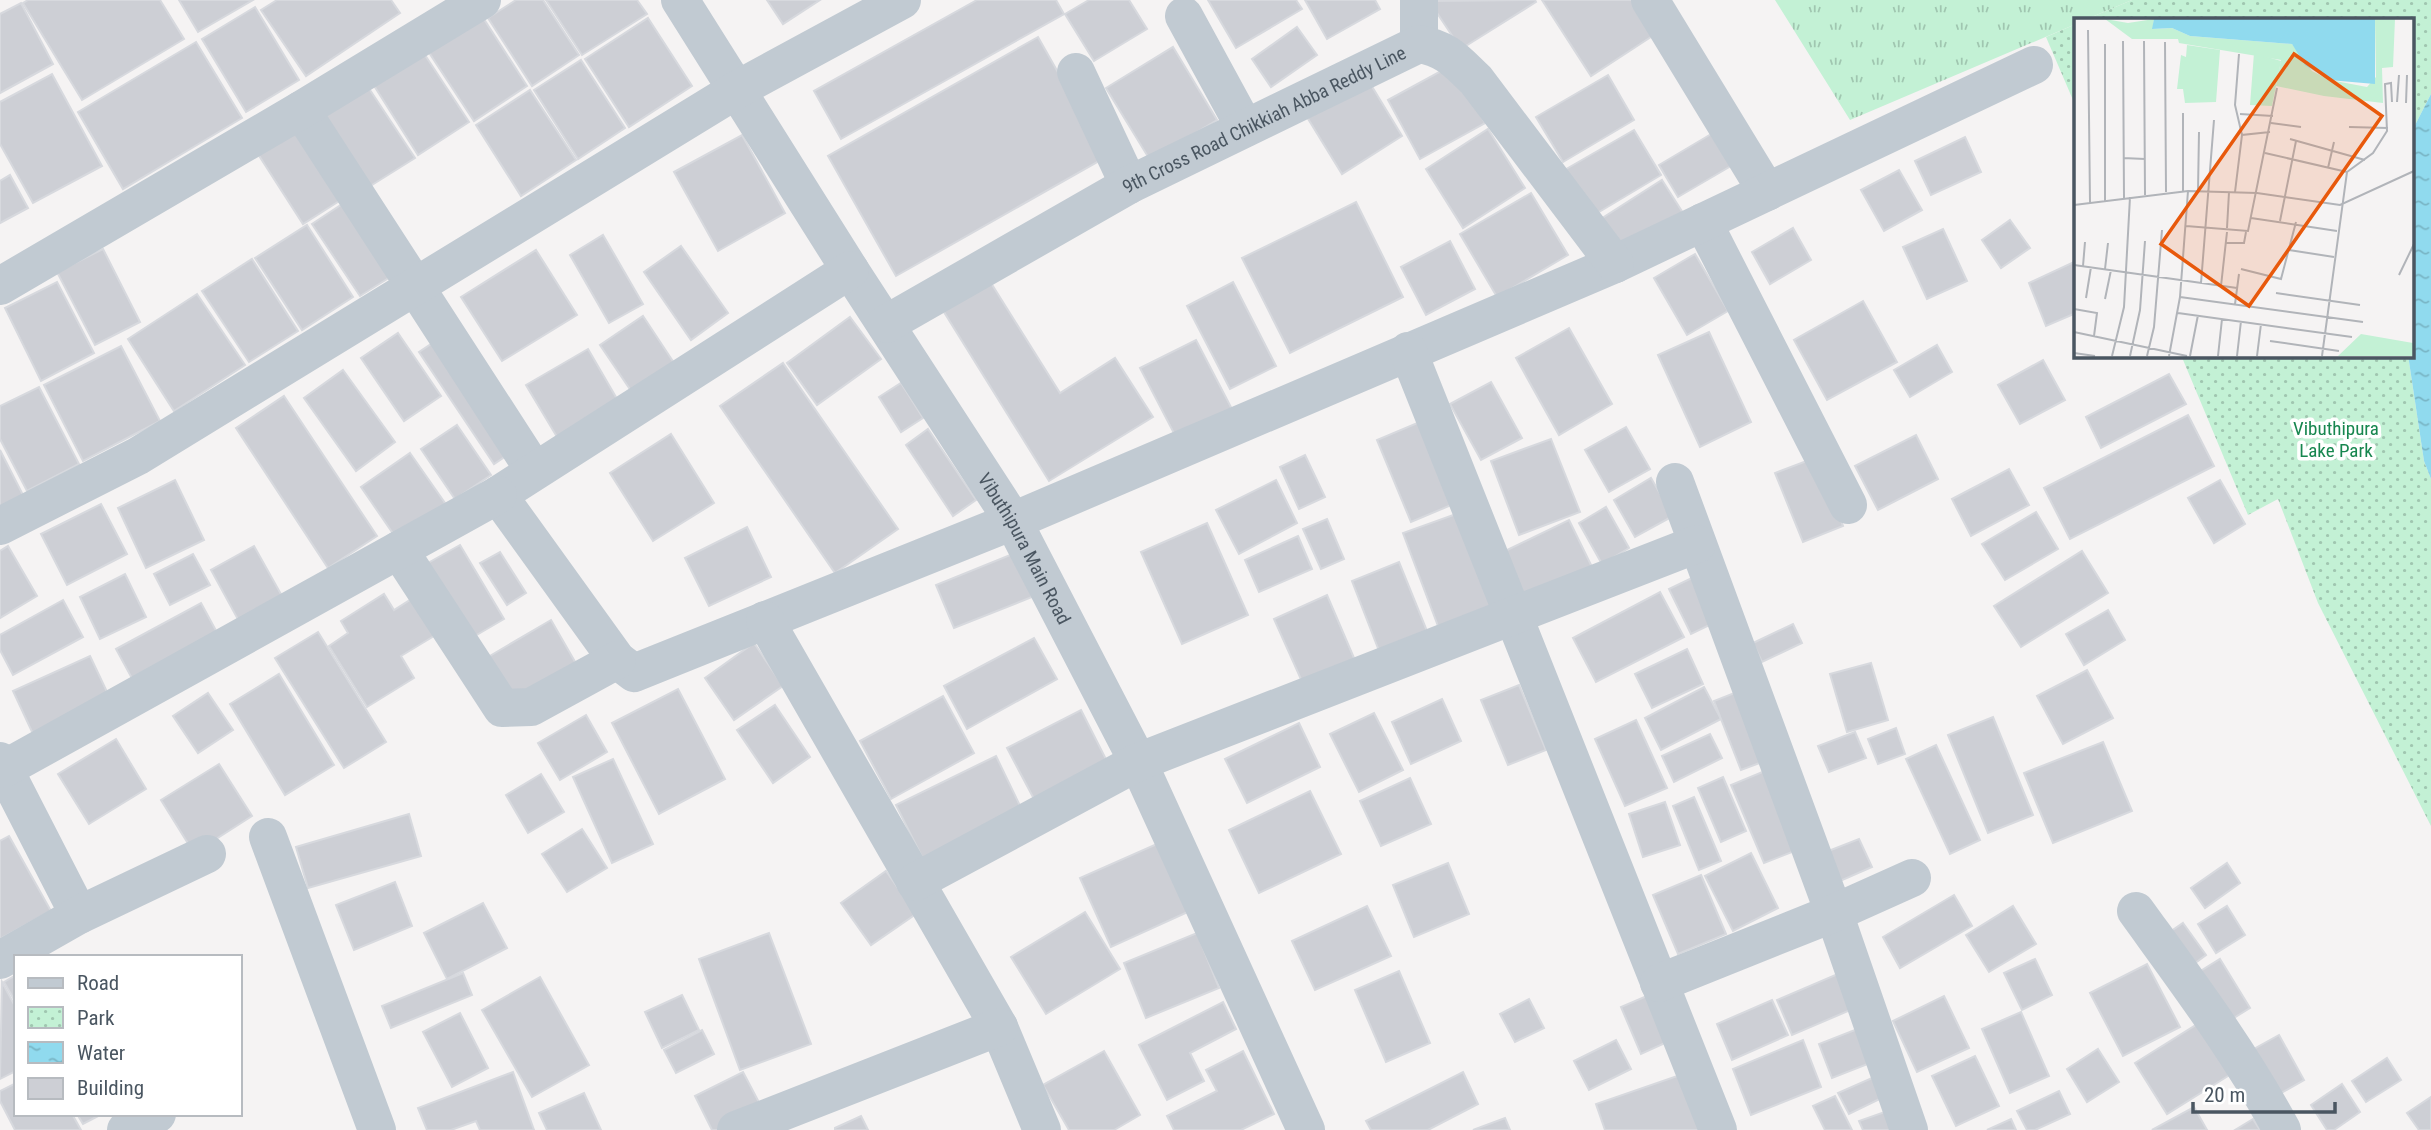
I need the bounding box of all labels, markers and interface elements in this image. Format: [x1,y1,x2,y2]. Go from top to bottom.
inset map [2074,18,2414,357]
street label: 9th Cross Road Chikkiah Abba Reddy Line [1118,41,1409,198]
park label: Vibuthipura Lake Park [2293,417,2379,462]
street label: Vibuthipura Main Road [973,468,1076,628]
legend [14,955,242,1116]
text: Road [77,971,119,995]
text: Park [77,1006,115,1030]
text: Water [77,1041,125,1065]
scale bar [2193,1070,2335,1114]
text: Building [77,1076,144,1100]
text: 20 m [2204,1083,2245,1107]

